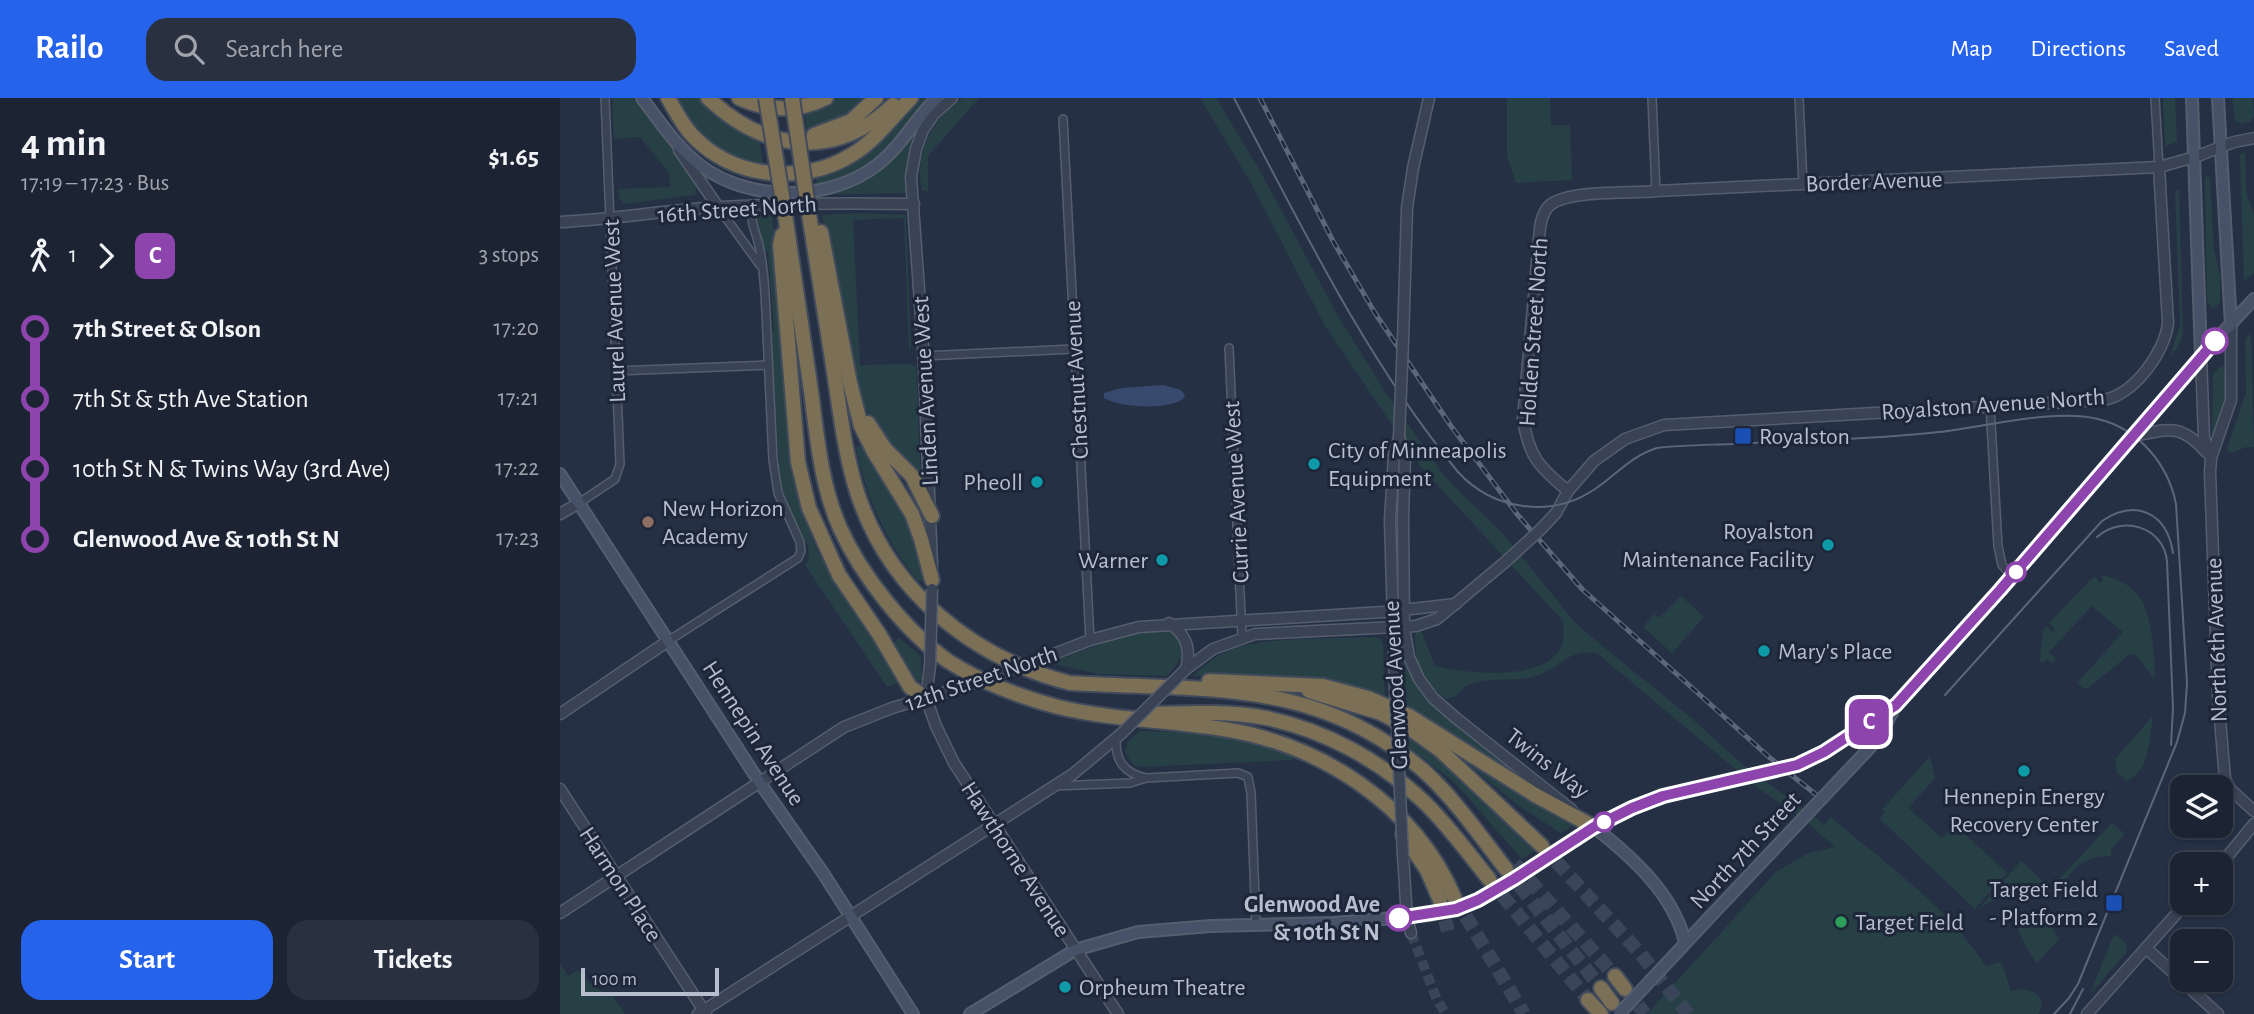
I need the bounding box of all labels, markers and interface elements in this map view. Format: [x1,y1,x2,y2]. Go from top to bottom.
search box [146,18,636,81]
icon: search [170,30,208,68]
text: Railo [35,32,104,65]
text: Search here [226,36,343,62]
text: Map [1950,37,1992,61]
text: Directions [2030,37,2126,61]
text: Saved [2164,37,2219,61]
text: 4 min [21,125,107,163]
text: $1.65 [488,144,539,170]
street label: Border Avenue [1805,168,1943,196]
text: 17:19 – 17:23 · Bus [21,172,169,195]
street label: 16th Street North [657,192,817,228]
street label: Laurel Avenue West [600,218,630,403]
icon: walk [21,237,59,275]
icon: forward [87,237,125,275]
street label: Holden Street North [1515,237,1553,427]
text: 1 [69,244,77,267]
text: C [149,244,161,268]
text: 3 stops [479,244,539,267]
street label: Linden Avenue West [909,295,943,486]
street label: Chestnut Avenue [1061,300,1093,460]
text: 7th Street & Olson [73,316,261,342]
text: 17:20 [494,317,539,340]
unlabelled marker [2202,328,2228,354]
street label: Royalston Avenue North [1880,385,2106,425]
text: 7th St & 5th Ave Station [73,386,309,412]
text: 17:21 [498,387,539,410]
street label: Currie Avenue West [1220,400,1254,584]
place label: Royalston [1759,425,1850,449]
marker: Royalston [1733,426,1753,446]
place label: City of Minneapolis Equipment [1328,439,1507,491]
text: 10th St N & Twins Way (3rd Ave) [73,456,392,482]
marker: City of Minneapolis Equipment [1306,456,1322,472]
text: 17:22 [495,457,539,480]
place label: Pheoll [963,471,1023,495]
marker: Pheoll [1029,474,1045,490]
place label: New Horizon Academy [662,497,784,549]
marker: New Horizon Academy [640,514,656,530]
place label: Royalston Maintenance Facility [1622,520,1814,572]
text: Glenwood Ave & 10th St N [73,526,340,552]
text: 17:23 [496,527,539,550]
marker: Royalston Maintenance Facility [1820,537,1836,553]
place label: Warner [1078,549,1148,573]
marker: Warner [1154,552,1170,568]
street label: North 6th Avenue [2202,557,2232,723]
unlabelled marker [2006,562,2026,582]
street label: Glenwood Avenue [1380,600,1412,770]
place label: Mary's Place [1778,640,1892,664]
street label: 12th Street North [902,642,1060,716]
marker: Mary's Place [1756,643,1772,659]
street label: Hennepin Avenue [698,657,809,810]
line badge: C [1846,699,1892,745]
text: C [1863,710,1875,734]
street label: Twins Way [1501,724,1594,804]
marker: Hennepin Energy Recovery Center [2016,763,2032,779]
map controls [2170,775,2233,992]
button: layers [2170,775,2233,838]
street label: Hawthorne Avenue [956,778,1074,941]
place label: Hennepin Energy Recovery Center [1943,785,2105,837]
street label: North 7th Street [1686,787,1806,914]
unlabelled marker [1594,812,1614,832]
street label: Harmon Place [574,823,666,946]
button: + [2170,852,2233,915]
place label: Target Field - Platform 2 [1989,878,2098,930]
place label: Glenwood Ave & 10th St N [1244,893,1380,945]
marker: Target Field - Platform 2 [2104,893,2124,913]
marker: Glenwood Ave & 10th St N [1386,905,1412,931]
place label: Target Field [1855,911,1964,935]
marker: Target Field [1833,914,1849,930]
button: Start [21,920,273,1000]
button: Tickets [287,920,539,1000]
button: − [2170,929,2233,992]
scale bar [581,965,719,997]
text: 100 m [592,970,637,989]
place label: Orpheum Theatre [1079,976,1246,1000]
marker: Orpheum Theatre [1057,979,1073,995]

